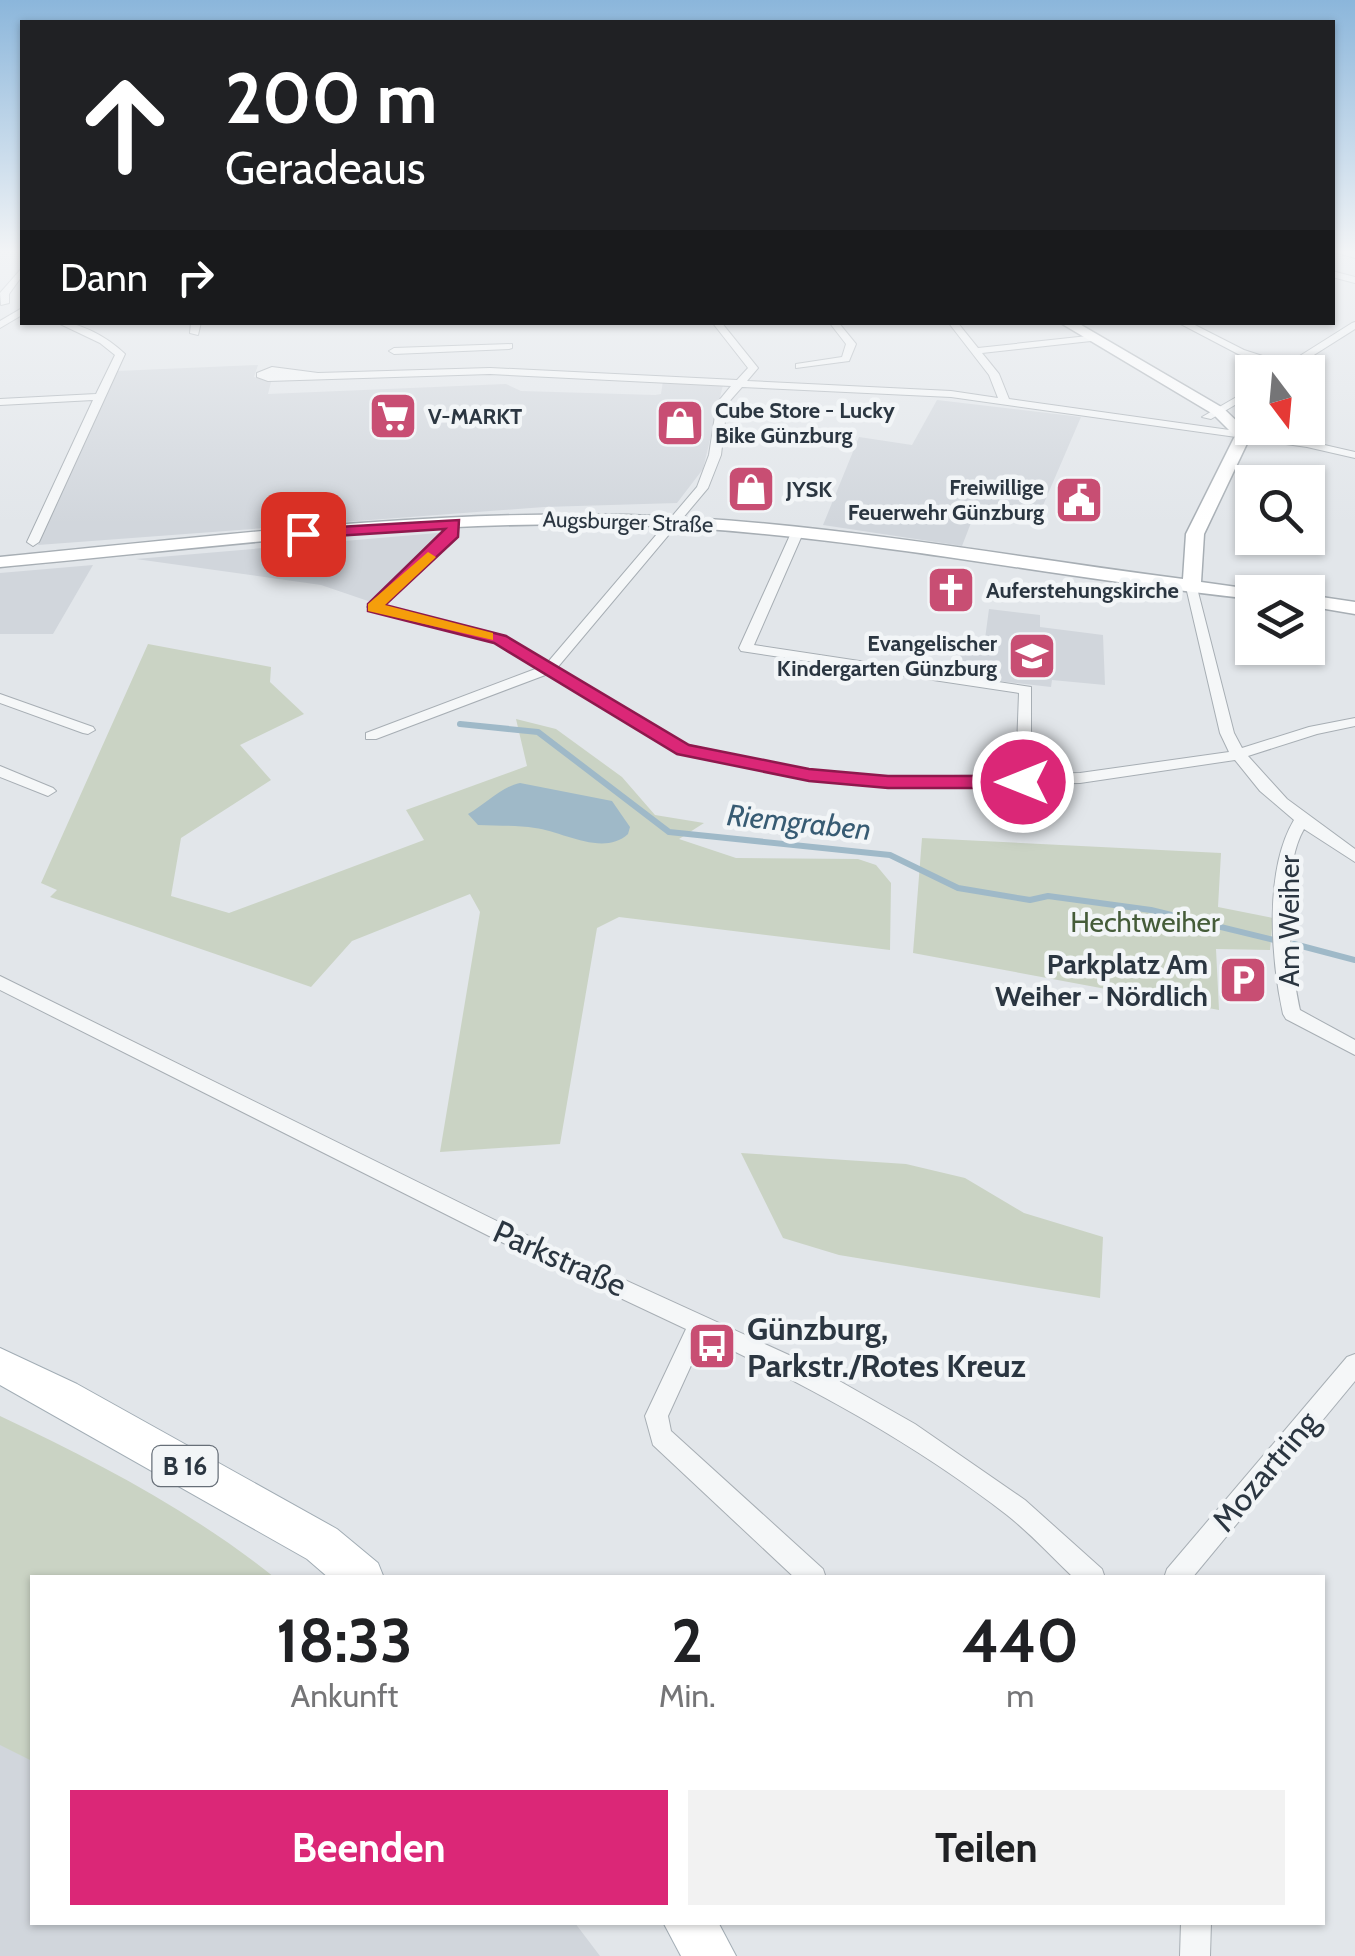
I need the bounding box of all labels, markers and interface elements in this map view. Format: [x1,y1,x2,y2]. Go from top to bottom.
text: 200 m [225,55,437,141]
icon: ahead [60,60,190,190]
text: Geradeaus [225,141,425,195]
icon: right [168,250,223,305]
text: Dann [60,254,148,301]
north arrow [1235,355,1325,445]
map controls [1235,355,1325,665]
supermarket icon: V-MARKT [367,390,419,442]
shop icon: Cube Store - Lucky Bike Günzburg [654,397,706,449]
place label: Cube Store - Lucky Bike Günzburg [715,397,895,449]
place label: V-MARKT [428,403,522,430]
shop icon: JYSK [725,463,777,515]
button: search [1235,465,1325,555]
place label: Freiwillige Feuerwehr Günzburg [848,474,1044,526]
public building icon: Freiwillige Feuerwehr Günzburg [1053,474,1105,526]
place label: JYSK [785,476,832,503]
pin [261,492,346,577]
street label: Augsburger Straße [542,506,714,538]
icon: arrive [276,507,331,562]
church icon: Auferstehungskirche [925,564,977,616]
button: layers [1235,575,1325,665]
place label: Auferstehungskirche [986,577,1179,604]
place label: Evangelischer Kindergarten Günzburg [777,630,998,682]
school or university icon: Evangelischer Kindergarten Günzburg [1006,630,1058,682]
position arrow [971,730,1075,834]
water label: Riemgraben [725,796,873,848]
street label: Am Weiher [1272,855,1306,987]
park label: Hechtweiher [1070,905,1220,939]
place label: Parkplatz Am Weiher - Nördlich [995,947,1208,1013]
parking icon: Parkplatz Am Weiher - Nördlich [1217,954,1269,1006]
street label: Parkstraße [487,1211,633,1305]
place label: Günzburg, Parkstr./Rotes Kreuz [747,1309,1026,1385]
bus stop icon: Günzburg, Parkstr./Rotes Kreuz [686,1320,738,1372]
street label: Mozartring [1203,1402,1327,1539]
road number: B 16 [152,1446,218,1486]
text: 18:33 [276,1604,413,1677]
text: 2 [671,1604,703,1677]
text: 440 [962,1604,1079,1677]
text: Ankunft [290,1676,398,1715]
text: Min. [659,1676,716,1715]
text: m [1006,1676,1034,1715]
button: Beenden [70,1790,668,1905]
button: Teilen [688,1790,1285,1905]

